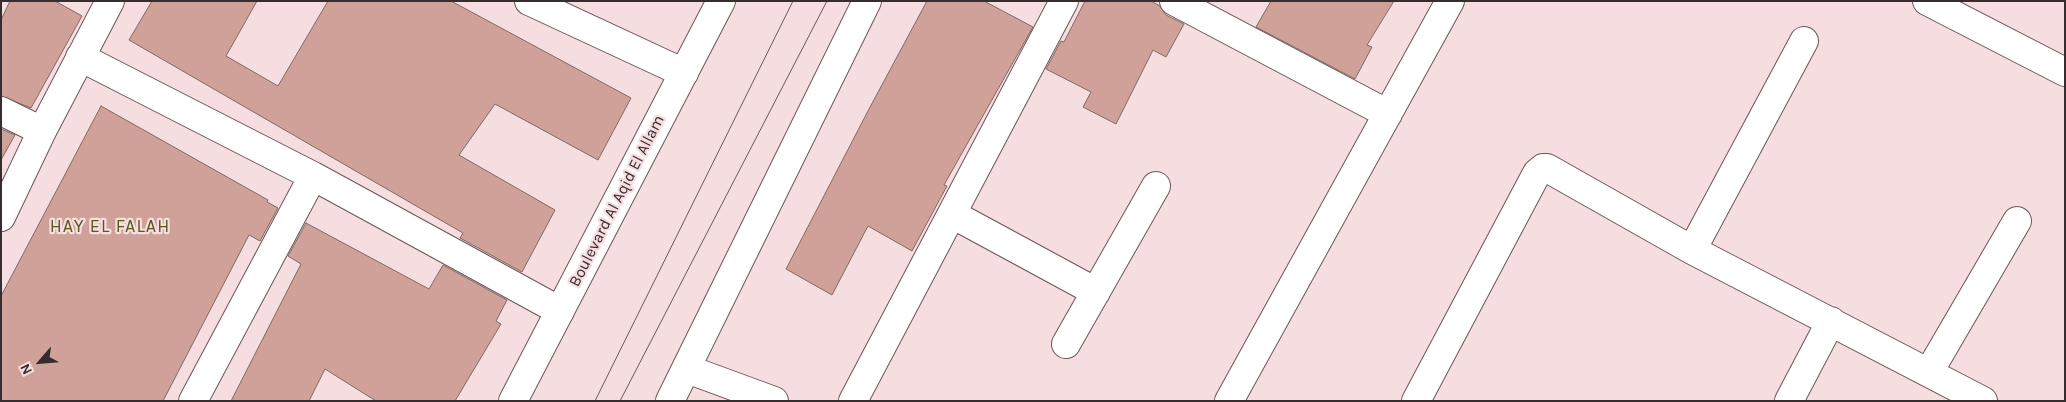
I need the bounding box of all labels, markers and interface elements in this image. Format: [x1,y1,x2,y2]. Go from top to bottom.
street label: Boulevard Al Aqid El Allam [565,112,669,290]
district label: HAY EL FALAH [48,216,172,238]
north arrow [15,337,65,387]
text: N [16,361,36,377]

